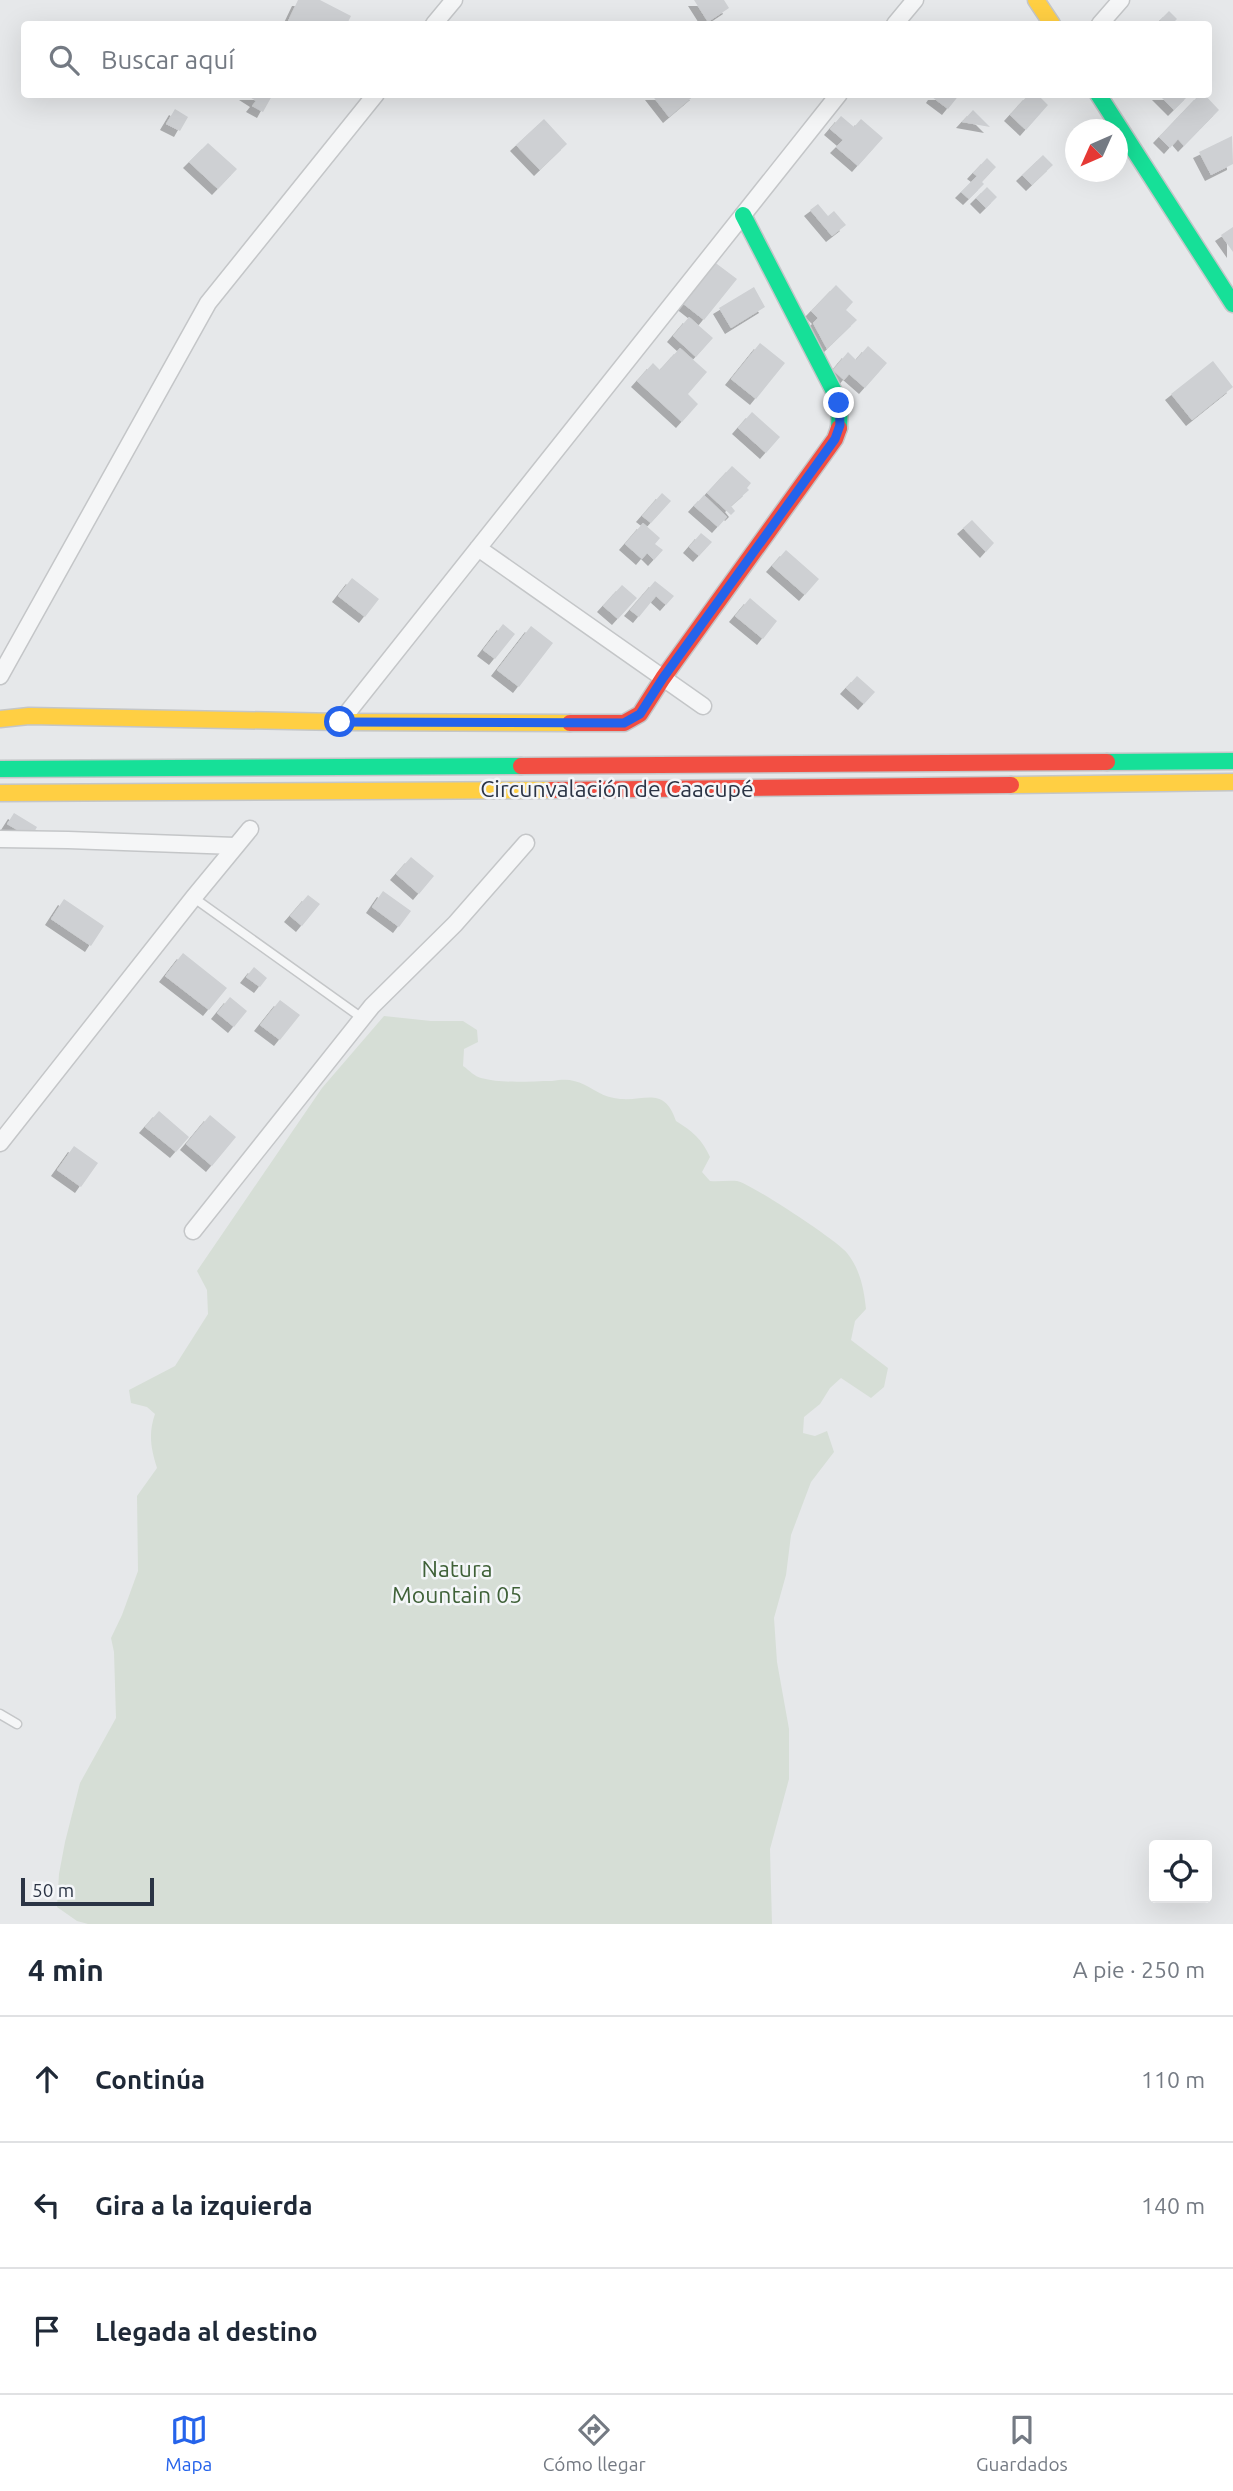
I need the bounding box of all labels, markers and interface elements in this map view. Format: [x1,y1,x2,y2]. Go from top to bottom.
search box [21,21,1212,98]
icon: search [45,41,83,79]
text: Buscar aquí [101,45,235,74]
north arrow [1065,119,1128,182]
route end [823,387,854,418]
route start [324,706,355,737]
street label: Circunvalación de Caacupé [480,776,754,801]
park label: Natura Mountain 05 [392,1556,522,1607]
map controls [1149,1840,1212,1903]
button: locate [1149,1840,1212,1903]
scale bar [21,1875,154,1907]
text: 50 m [32,1879,74,1901]
text: 4 min [28,1953,104,1987]
text: A pie · 250 m [1073,1957,1205,1982]
icon: ahead [28,2060,66,2098]
text: Continúa [95,2065,205,2094]
text: 110 m [1141,2067,1205,2092]
icon: left [28,2186,66,2224]
text: Gira a la izquierda [95,2191,313,2220]
text: 140 m [1141,2193,1205,2218]
icon: arrive [28,2312,66,2350]
text: Llegada al destino [95,2317,318,2346]
tab: Mapa [165,2411,212,2475]
tab: Cómo llegar [543,2411,646,2475]
tab: Guardados [976,2411,1068,2475]

